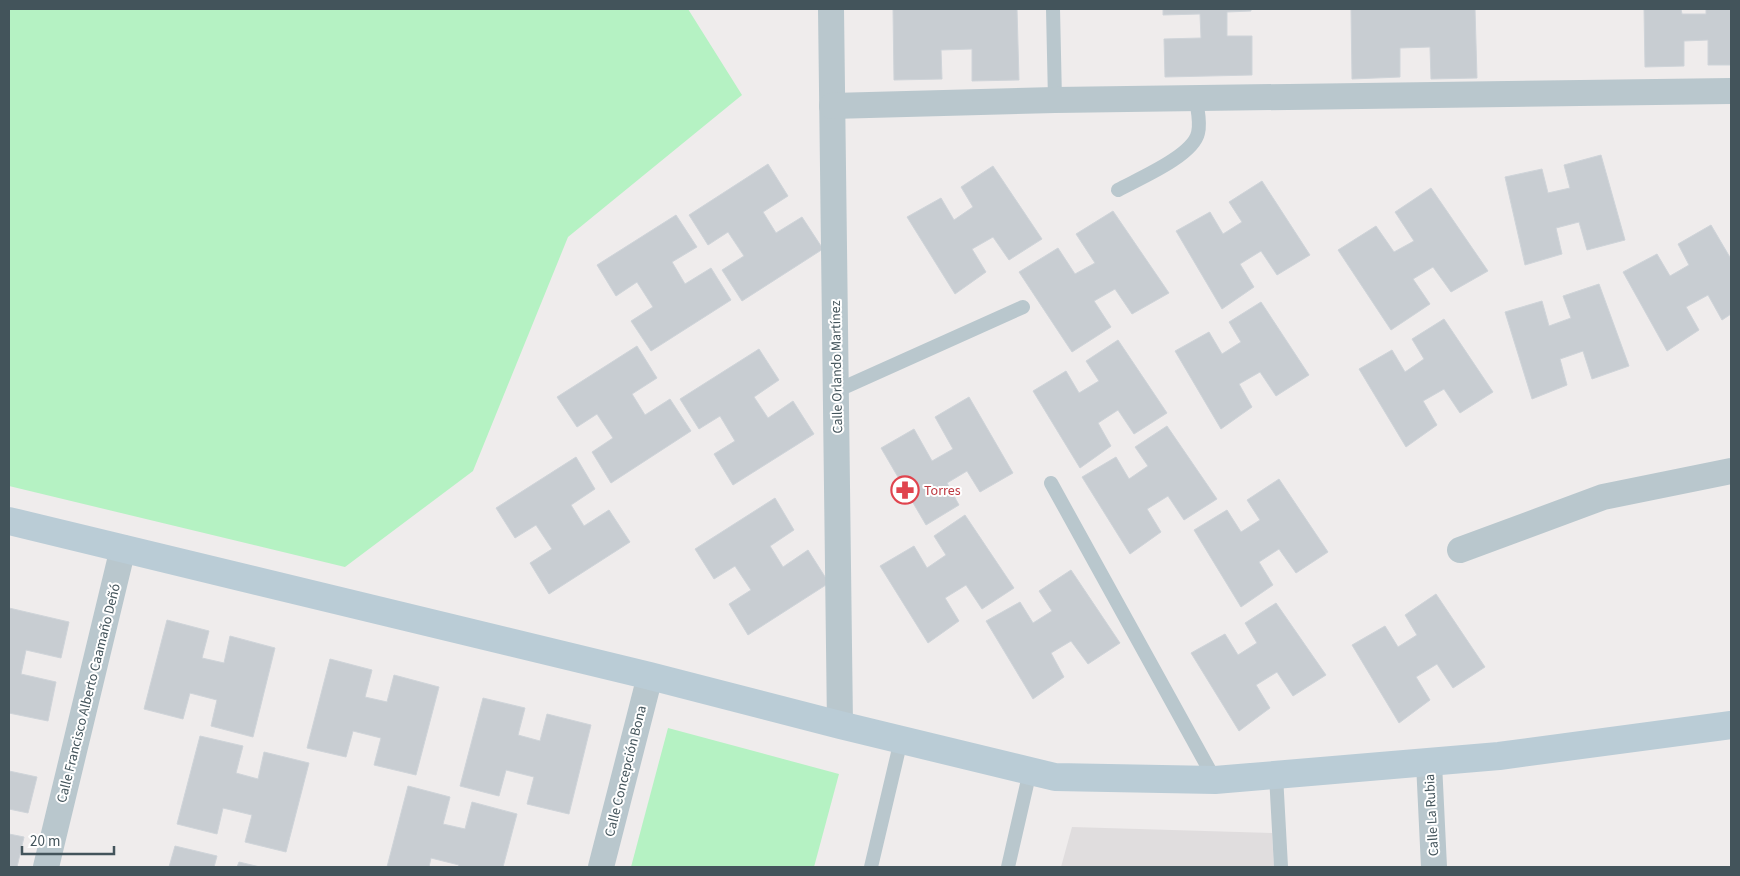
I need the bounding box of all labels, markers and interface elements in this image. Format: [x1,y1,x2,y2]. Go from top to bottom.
street label: Calle Orlando Martínez [826,300,848,434]
pharmacy icon: Torres [890,475,920,505]
place label: Torres [924,481,961,501]
street label: Calle Francisco Alberto Caamaño Deñó [52,582,126,805]
street label: Calle Concepción Bona [600,704,652,839]
street label: Calle La Rubia [1420,773,1444,857]
scale bar [22,824,115,856]
text: 20 m [30,831,60,852]

